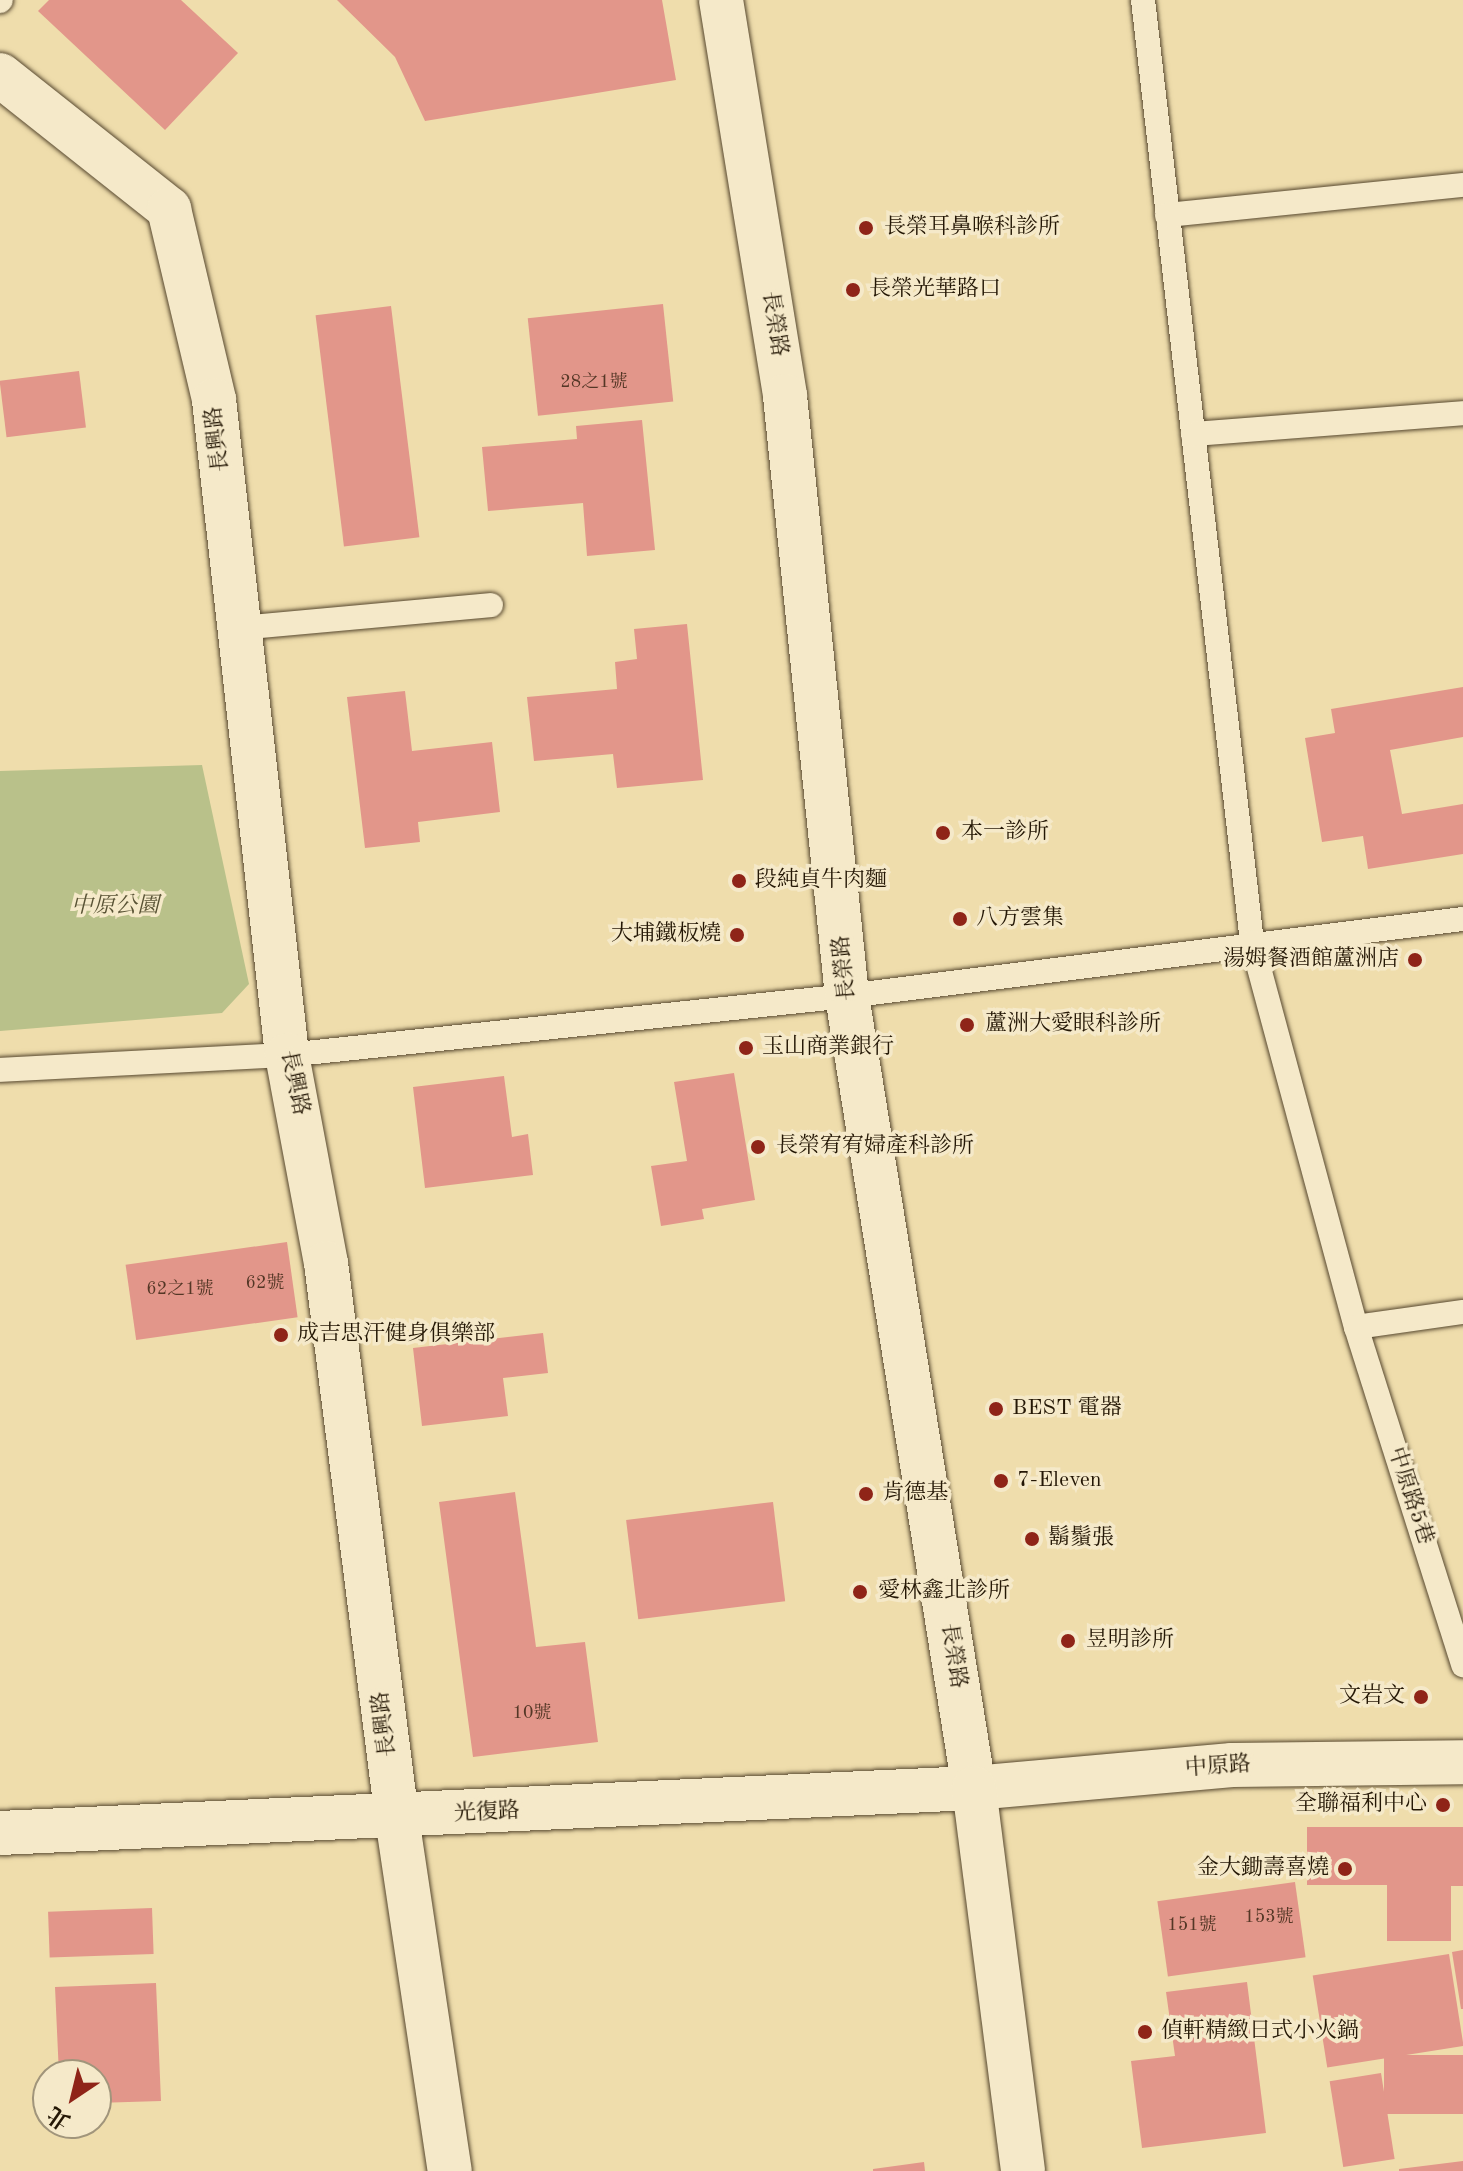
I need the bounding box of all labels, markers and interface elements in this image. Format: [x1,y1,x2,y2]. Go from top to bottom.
place label: 長榮耳鼻喉科診所 [884,215,1060,241]
marker: 長榮耳鼻喉科診所 [855,217,877,239]
place label: 長榮光華路口 [869,277,1001,303]
marker: 長榮光華路口 [844,281,862,299]
street label: 長榮路 [756,289,792,359]
house number: 28之1號 [560,371,628,393]
street label: 長興路 [201,405,235,473]
place label: 本一診所 [961,820,1049,846]
marker: 本一診所 [932,822,954,844]
place label: 段純貞牛肉麵 [755,868,887,894]
marker: 段純貞牛肉麵 [730,872,748,890]
park label: 中原公園 [71,894,159,920]
place label: 八方雲集 [976,906,1064,932]
marker: 八方雲集 [951,910,969,928]
place label: 大埔鐵板燒 [611,922,721,948]
marker: 大埔鐵板燒 [728,926,746,944]
street label: 長榮路 [828,934,862,1002]
place label: 湯姆餐酒館蘆洲店 [1223,947,1399,973]
marker: 湯姆餐酒館蘆洲店 [1406,951,1424,969]
place label: 蘆洲大愛眼科診所 [985,1012,1161,1038]
marker: 蘆洲大愛眼科診所 [956,1014,978,1036]
place label: 玉山商業銀行 [762,1035,894,1061]
marker: 玉山商業銀行 [737,1039,755,1057]
street label: 長興路 [274,1048,314,1118]
place label: 長榮宥宥婦產科診所 [776,1134,974,1160]
marker: 長榮宥宥婦產科診所 [747,1136,769,1158]
house number: 62號 [246,1272,284,1294]
house number: 62之1號 [146,1278,214,1300]
place label: 成吉思汗健身俱樂部 [297,1322,495,1348]
marker: 成吉思汗健身俱樂部 [272,1326,290,1344]
place label: BEST 電器 [1012,1396,1122,1422]
marker: BEST 電器 [987,1400,1005,1418]
street label: 中原路5巷 [1382,1444,1438,1548]
place label: 7-Eleven [1017,1468,1102,1494]
marker: 7-Eleven [992,1472,1010,1490]
place label: 肯德基 [882,1481,948,1507]
marker: 肯德基 [857,1485,875,1503]
place label: 鬍鬚張 [1048,1526,1114,1552]
marker: 鬍鬚張 [1023,1530,1041,1548]
place label: 愛林鑫北診所 [878,1579,1010,1605]
marker: 愛林鑫北診所 [849,1581,871,1603]
street label: 長榮路 [935,1621,971,1691]
place label: 昱明診所 [1086,1628,1174,1654]
marker: 昱明診所 [1057,1630,1079,1652]
place label: 文岩文 [1339,1684,1405,1710]
marker: 文岩文 [1412,1688,1430,1706]
street label: 長興路 [368,1690,402,1758]
house number: 10號 [513,1702,551,1724]
street label: 中原路 [1184,1752,1252,1782]
place label: 全聯福利中心 [1295,1792,1427,1818]
marker: 全聯福利中心 [1434,1796,1452,1814]
street label: 光復路 [453,1798,521,1828]
place label: 金大鋤壽喜燒 [1197,1856,1329,1882]
marker: 金大鋤壽喜燒 [1336,1860,1354,1878]
house number: 153號 [1244,1906,1294,1928]
house number: 151號 [1167,1914,1217,1936]
place label: 偵軒精緻日式小火鍋 [1161,2019,1359,2045]
marker: 偵軒精緻日式小火鍋 [1136,2023,1154,2041]
north arrow [32,2059,112,2139]
text: 北 [44,2102,75,2132]

